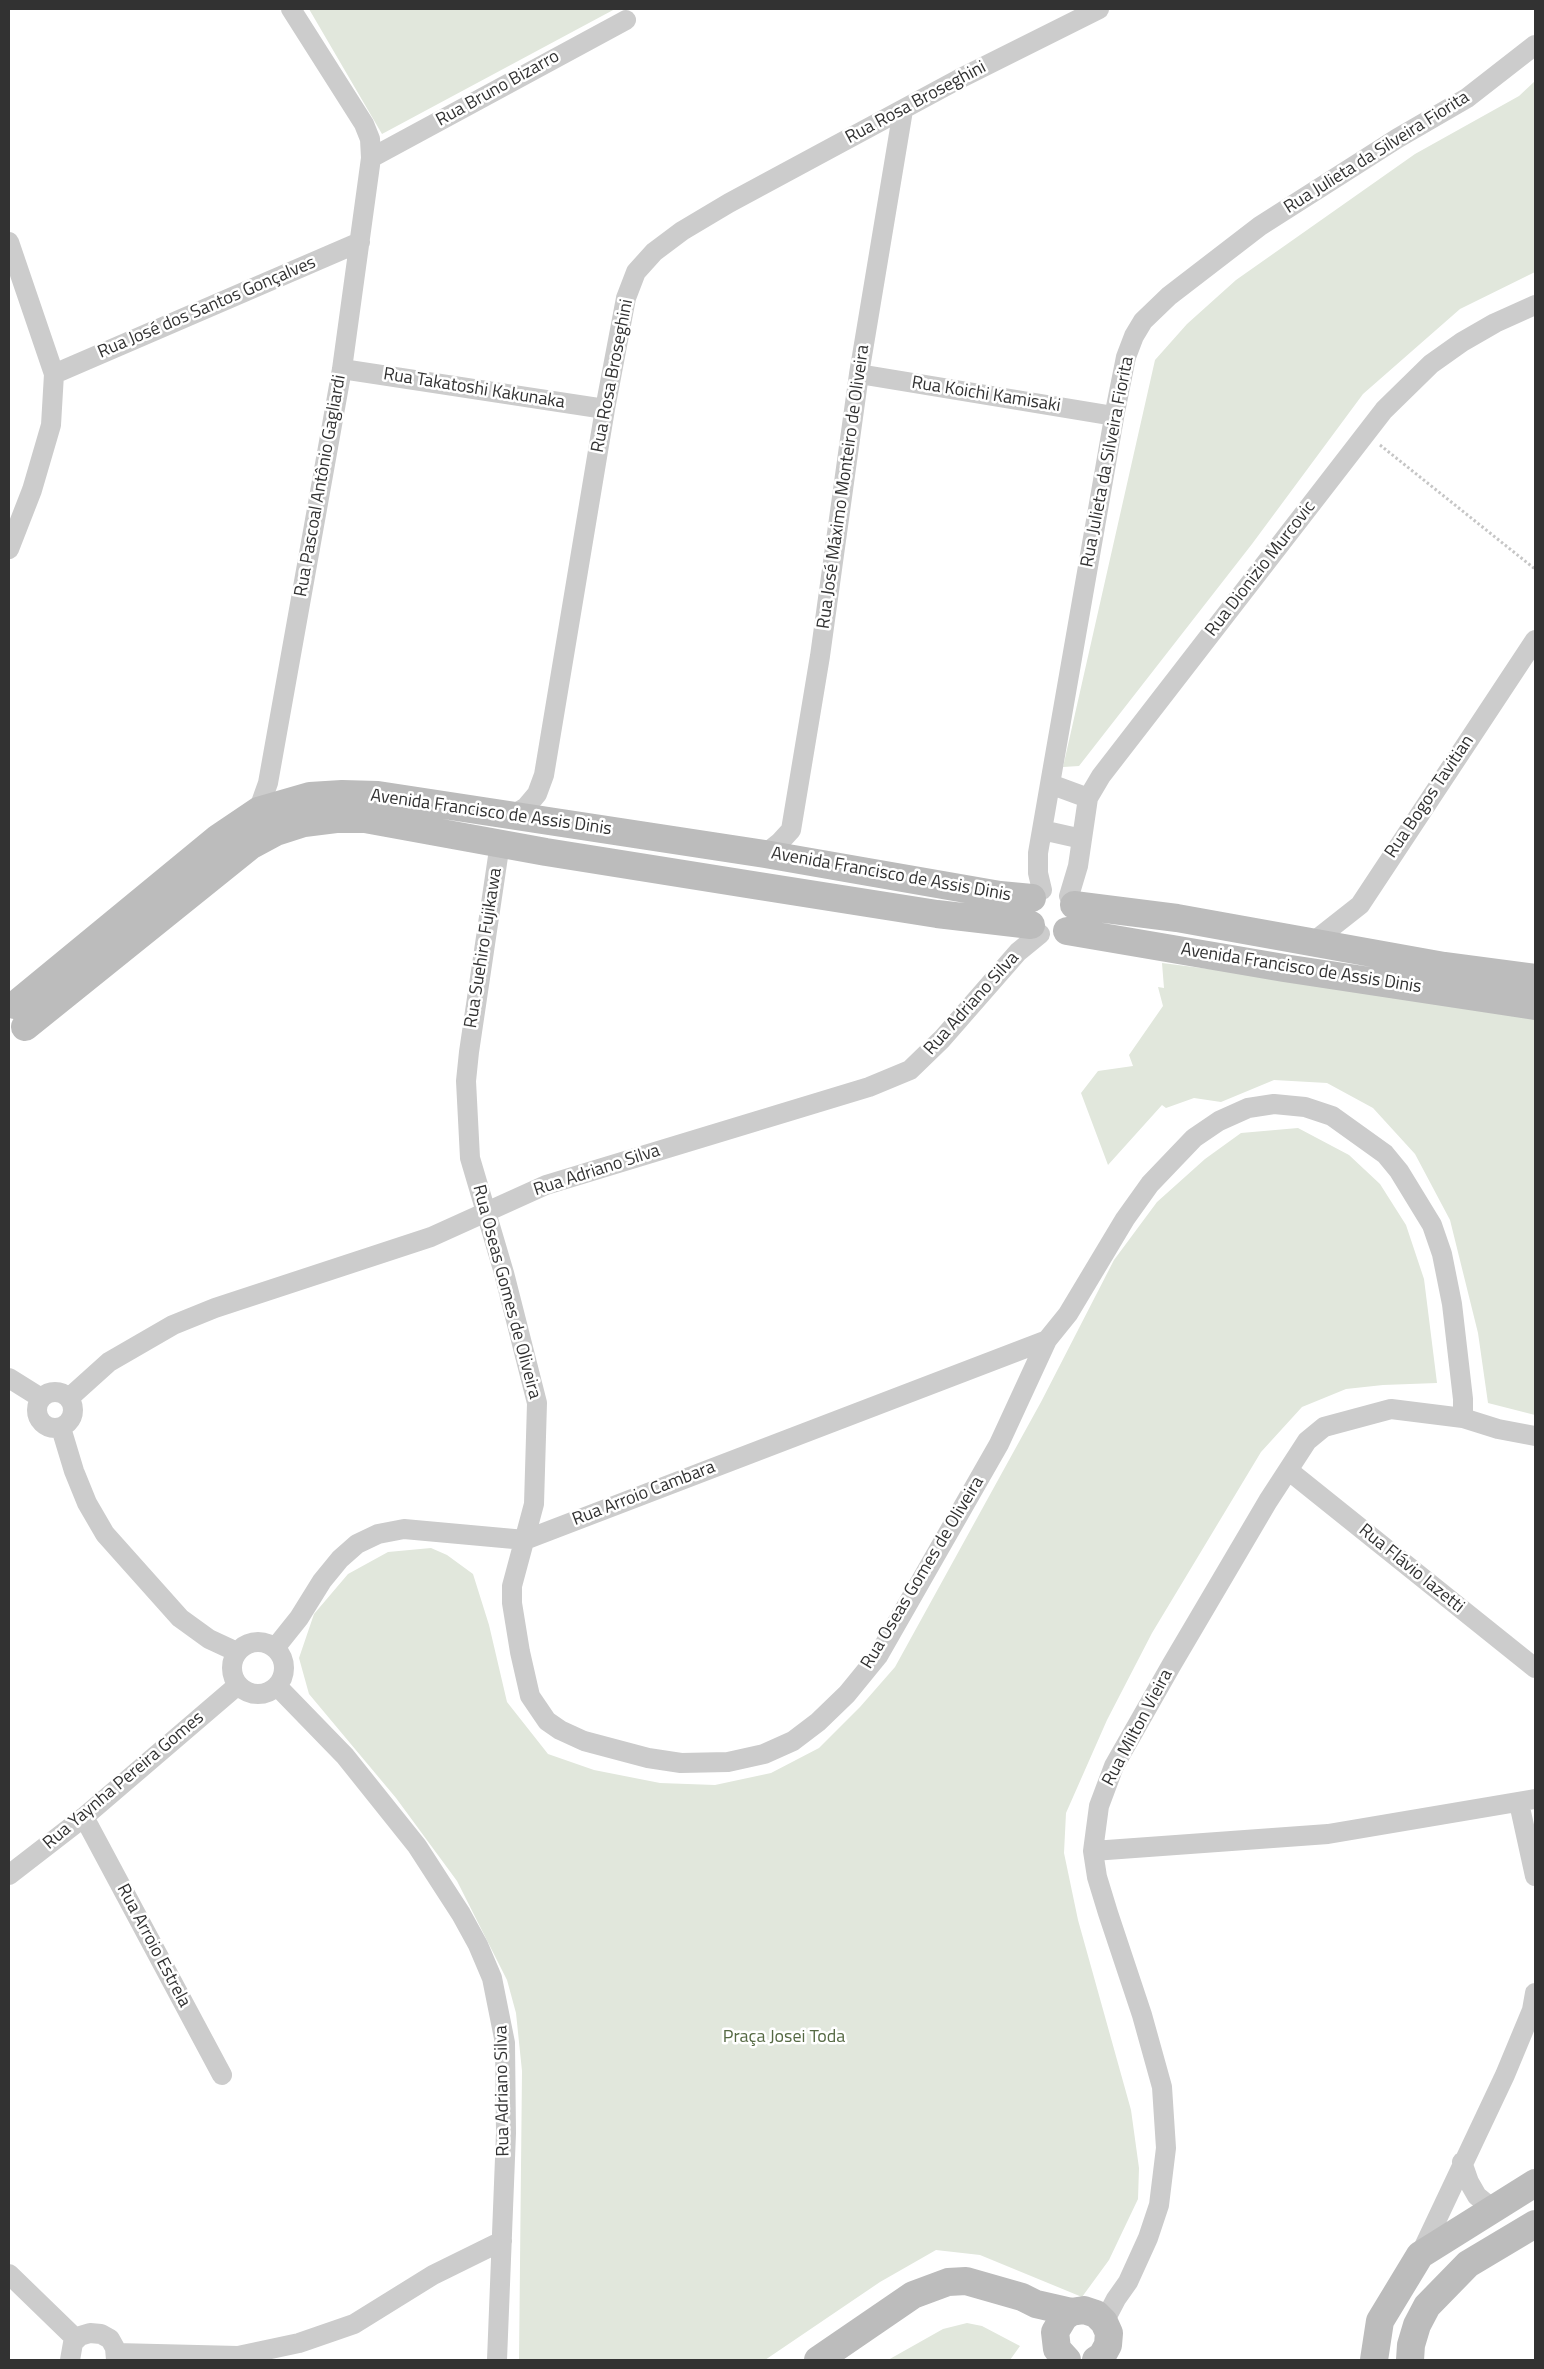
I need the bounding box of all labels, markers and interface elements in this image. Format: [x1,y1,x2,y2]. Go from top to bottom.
street label: Rua Bruno Bizarro [433,46,563,132]
street label: Rua Rosa Broseghini [842,57,990,149]
street label: Rua Julieta da Silveira Fiorita [1280,87,1474,219]
street label: Rua José dos Santos Gonçalves [95,252,319,364]
street label: Rua Rosa Broseghini [588,297,638,455]
street label: Rua José Máximo Monteiro de Oliveira [813,344,875,630]
street label: Rua Julieta da Silveira Fiorita [1077,355,1139,569]
street label: Rua Takatoshi Kakunaka [382,364,566,414]
street label: Rua Pascoal Antônio Gagliardi [291,373,351,599]
street label: Rua Koichi Kamisaki [910,373,1062,417]
street label: Rua Dionizio Murcovic [1201,497,1321,641]
street label: Rua Bogos Tavitian [1381,731,1479,863]
street label: Avenida Francisco de Assis Dinis [369,785,613,841]
street label: Avenida Francisco de Assis Dinis [769,843,1013,907]
street label: Rua Suehiro Fujikawa [461,866,507,1030]
street label: Avenida Francisco de Assis Dinis [1179,939,1423,999]
street label: Rua Adriano Silva [920,948,1024,1060]
street label: Rua Adriano Silva [531,1140,663,1202]
street label: Rua Oseas Gomes de Oliveira [467,1183,545,1401]
street label: Rua Arroio Cambara [570,1457,718,1531]
street label: Rua Oseas Gomes de Oliveira [857,1473,989,1673]
street label: Rua Flávio Iazetti [1354,1520,1468,1618]
street label: Rua Milton Vieira [1098,1666,1178,1790]
street label: Rua Yaynha Pereira Gomes [39,1707,209,1855]
street label: Rua Arroio Estrela [111,1881,195,2011]
street label: Rua Adriano Silva [491,2025,515,2157]
park label: Praça Josei Toda [723,2027,845,2049]

